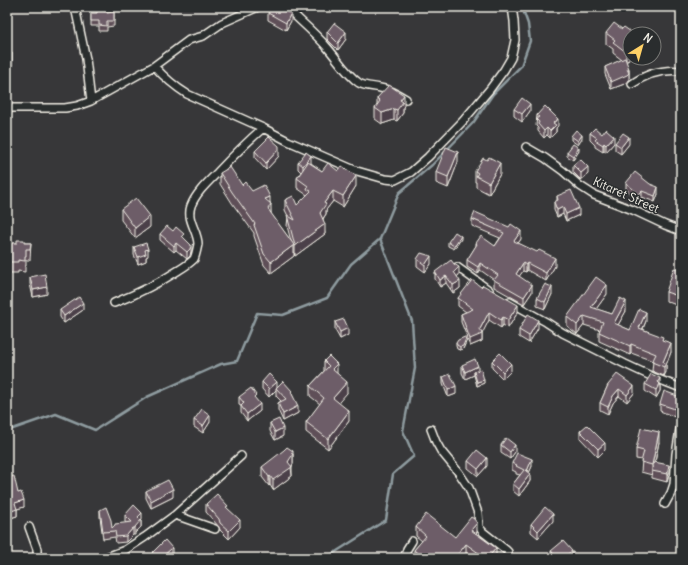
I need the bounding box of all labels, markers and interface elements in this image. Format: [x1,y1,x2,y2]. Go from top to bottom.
north arrow [622,26,662,66]
text: N [641,30,655,46]
street label: Kitaret Street [591,173,662,216]

